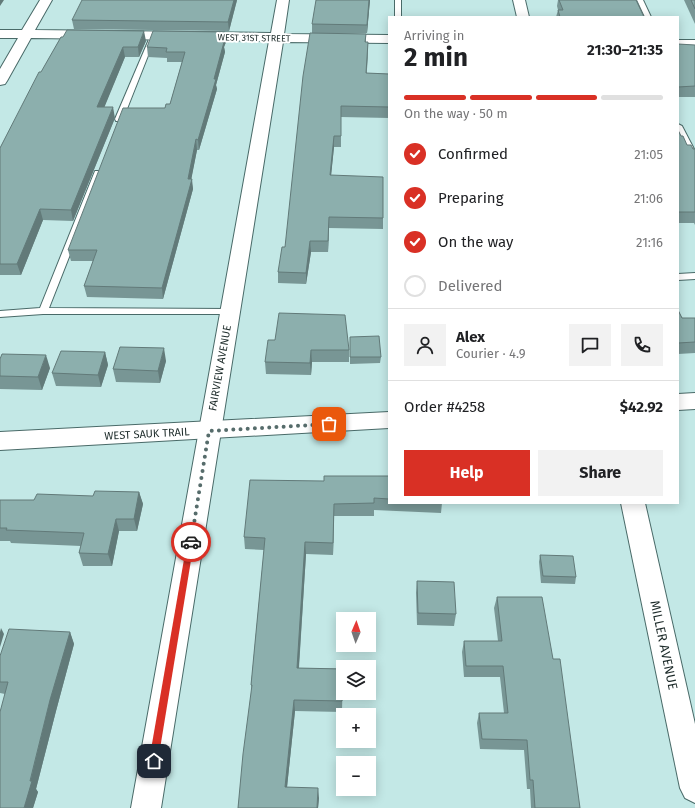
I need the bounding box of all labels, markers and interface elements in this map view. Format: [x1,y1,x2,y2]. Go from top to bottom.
text: Arriving in [404,28,464,43]
street label: WEST 31ST STREET [217,32,291,44]
text: 21:30–21:35 [587,41,663,59]
text: 2 min [404,42,468,73]
text: On the way · 50 m [404,106,508,121]
icon: check [404,143,426,165]
text: Confirmed [438,145,508,163]
text: 21:05 [634,147,663,162]
icon: check [404,187,426,209]
text: Preparing [438,189,503,207]
text: 21:06 [634,191,663,206]
icon: check [404,231,426,253]
text: On the way [438,233,513,251]
text: 21:16 [636,235,663,250]
text: Delivered [438,277,502,295]
street label: FAIRVIEW AVENUE [206,324,234,412]
button: person [404,324,446,366]
button: chat [569,324,611,366]
button: phone [621,324,663,366]
text: Alex [456,328,485,346]
text: Courier · 4.9 [456,346,526,361]
text: Order #4258 [404,398,485,416]
text: $42.92 [620,398,663,416]
pin [312,407,346,441]
icon: bag [318,413,340,435]
street label: WEST SAUK TRAIL [104,425,190,443]
button: Help [404,450,530,496]
button: Share [538,450,663,496]
courier [171,522,211,562]
icon: car [180,531,202,553]
street label: MILLER AVENUE [647,599,681,691]
north arrow [336,612,376,652]
map controls [336,612,376,796]
button: layers [336,660,376,700]
button: + [336,708,376,748]
pin [137,744,171,778]
icon: home [143,750,165,772]
button: − [336,756,376,796]

